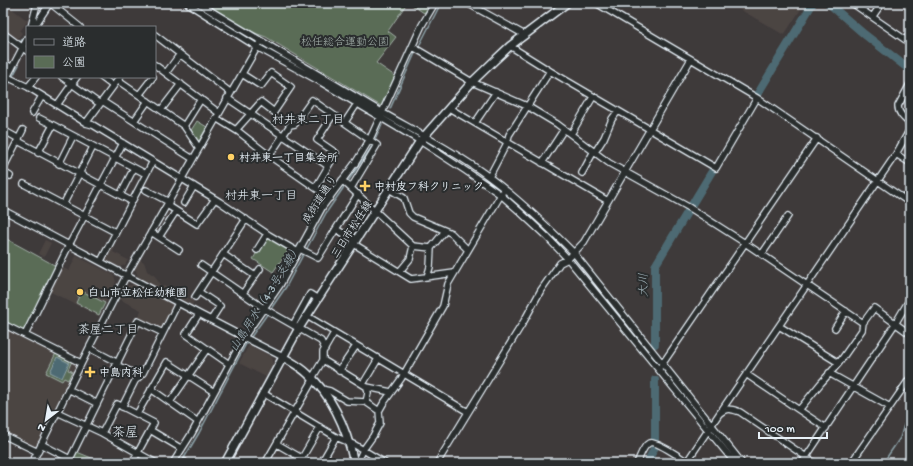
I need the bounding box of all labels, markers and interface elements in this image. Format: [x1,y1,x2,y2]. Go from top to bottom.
legend [26,26,156,78]
text: 道路 [62,36,86,51]
park label: 松任総合運動公園 [301,36,389,49]
text: 公園 [62,56,86,71]
district label: 村井東二丁目 [272,113,344,128]
marker: 村井東一丁目集会所 [226,152,236,162]
place label: 村井東一丁目集会所 [239,152,338,165]
street label: 成街道通り [300,173,341,226]
marker: 中村皮フ科クリニック [359,180,371,192]
place label: 中村皮フ科クリニック [374,181,484,194]
district label: 村井東一丁目 [225,189,297,204]
street label: 三日市松任線 [329,199,376,261]
water label: 山島用水（4-3号支線） [227,242,305,355]
water label: 大川 [637,273,652,297]
marker: 白山市立松任幼稚園 [75,287,85,297]
place label: 白山市立松任幼稚園 [88,287,187,300]
district label: 茶屋二丁目 [78,323,138,338]
marker: 中島内科 [84,366,96,378]
place label: 中島内科 [99,367,143,380]
north arrow [26,400,66,440]
scale bar [759,414,827,440]
text: N [36,420,48,434]
text: 100 m [764,423,795,437]
district label: 茶屋 [112,425,138,441]

